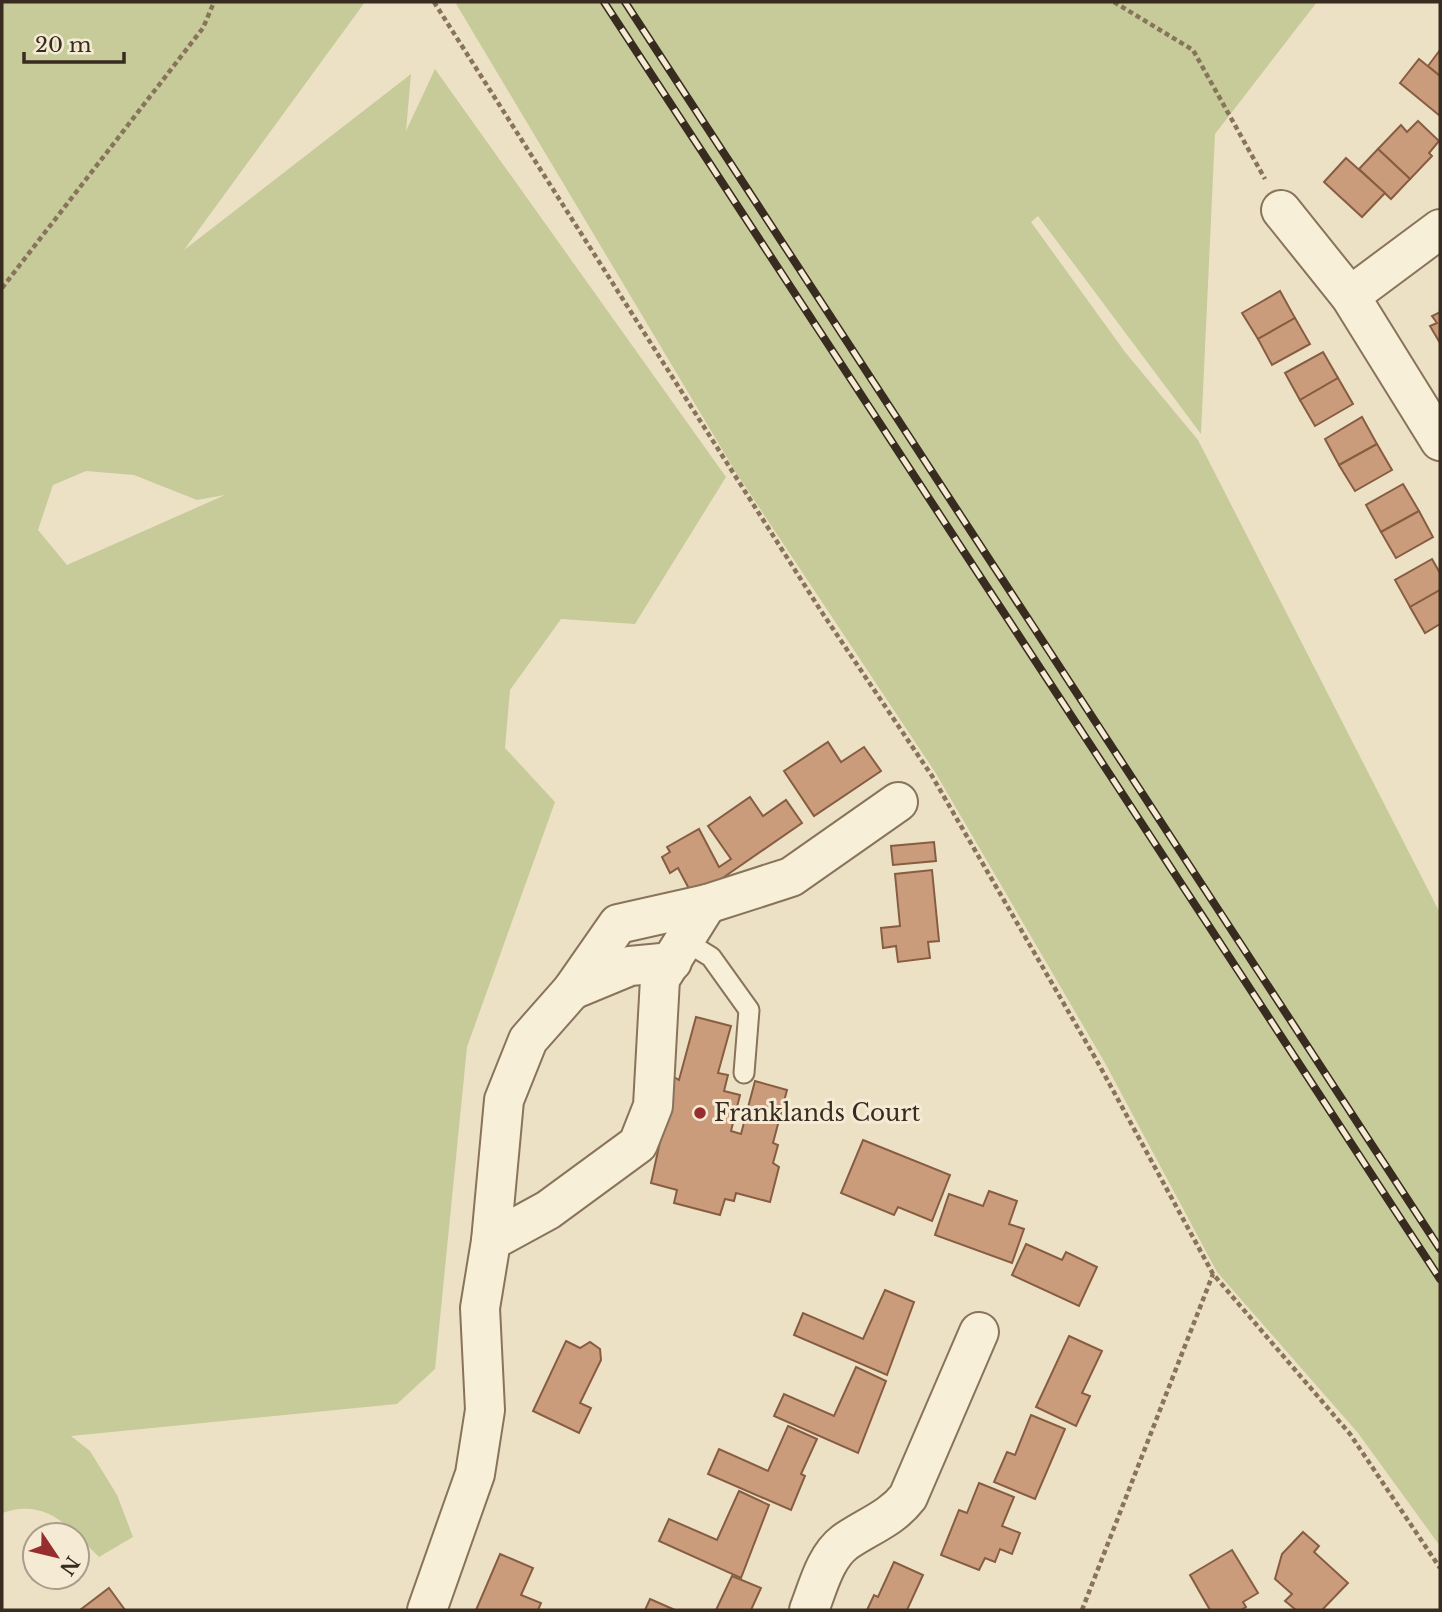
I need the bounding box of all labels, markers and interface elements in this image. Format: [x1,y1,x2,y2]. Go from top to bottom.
scale bar [24,21,124,65]
text: 20 m [35,32,92,58]
place label: Franklands Court [714,1099,920,1127]
marker: Franklands Court [692,1105,708,1121]
north arrow [21,1521,91,1591]
text: N [55,1552,84,1579]

